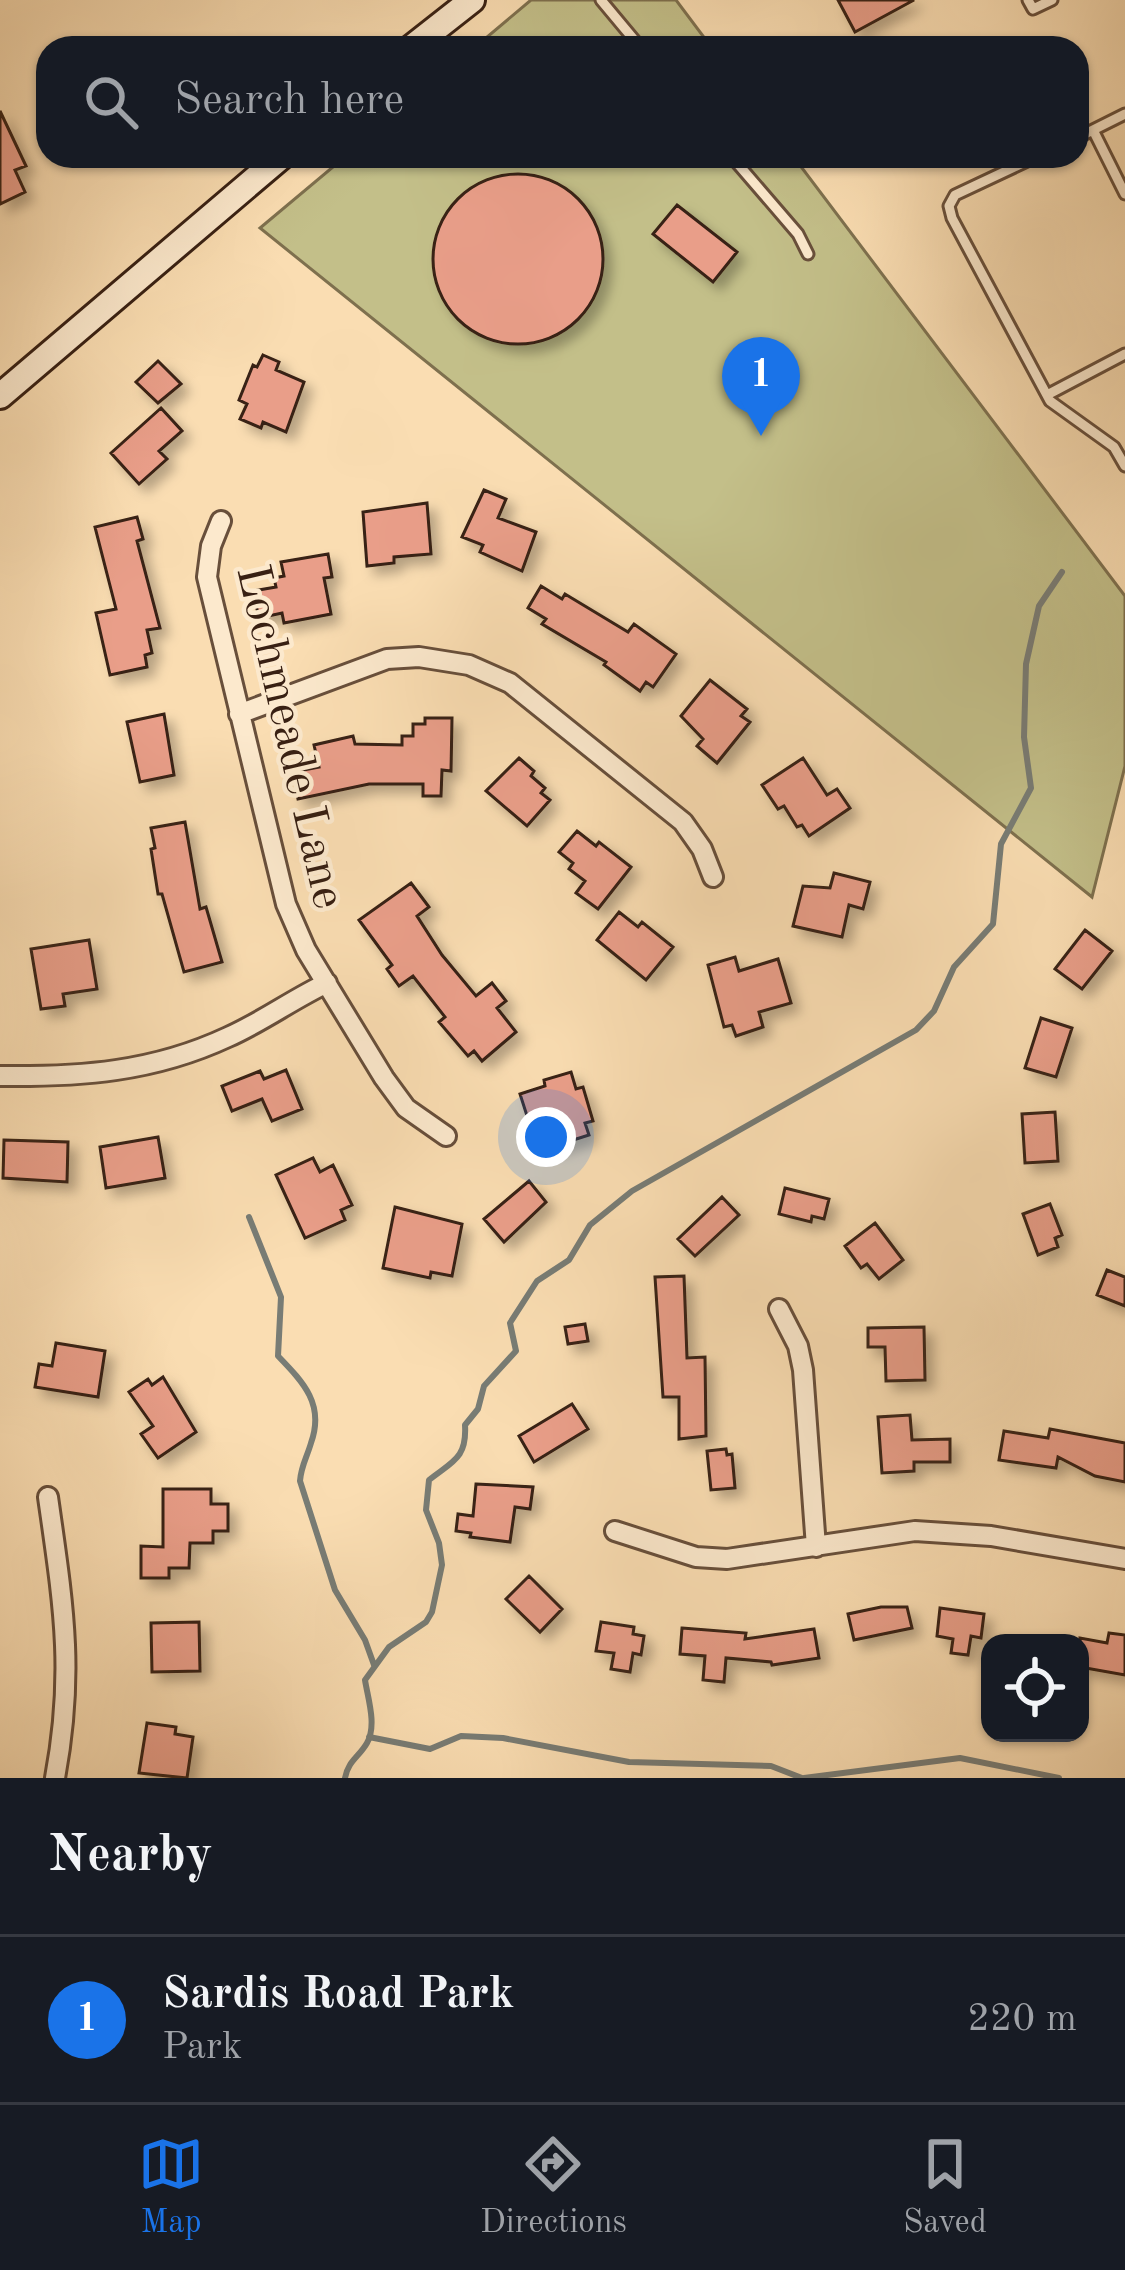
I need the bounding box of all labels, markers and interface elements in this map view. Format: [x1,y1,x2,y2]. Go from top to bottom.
search box [36,36,1089,168]
icon: search [78,69,144,135]
text: Search here [174,79,404,124]
pin: 1 [722,337,800,436]
street label: Lochmeade Lane [226,560,352,913]
your location [516,1107,576,1167]
map controls [981,1634,1089,1742]
button: locate [981,1634,1089,1742]
text: Nearby [48,1831,213,1882]
text: Sardis Road Park [162,1973,514,2018]
text: 1 [76,2000,98,2039]
text: 220 m [967,2000,1077,2039]
text: Park [162,2028,242,2067]
tab: Map [138,2131,204,2244]
tab: Directions [480,2131,627,2244]
tab: Saved [903,2131,987,2244]

